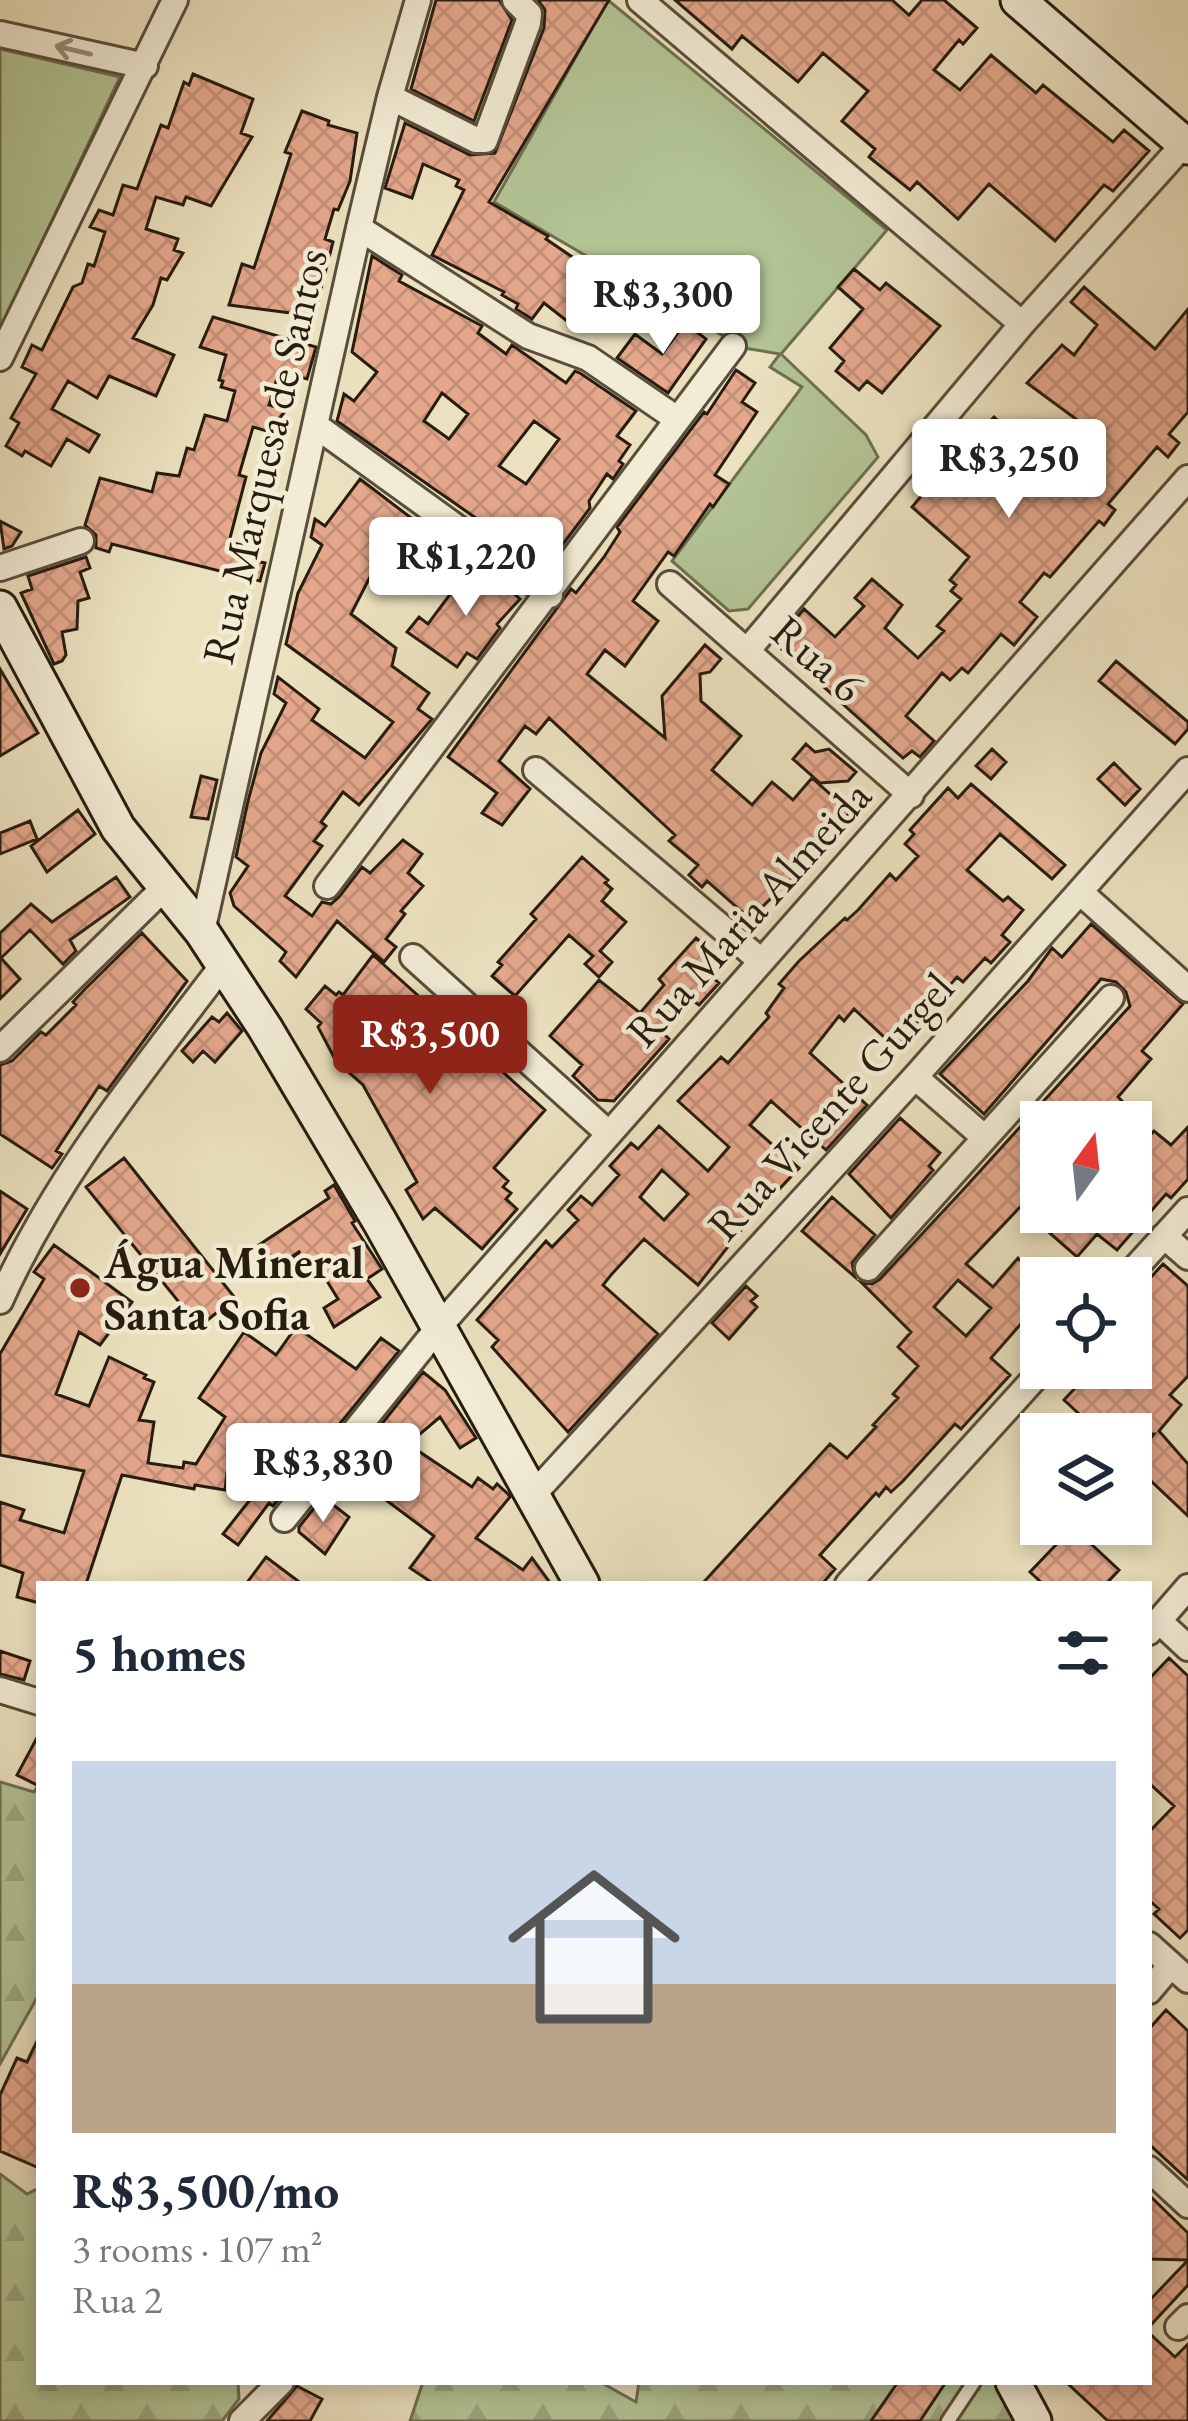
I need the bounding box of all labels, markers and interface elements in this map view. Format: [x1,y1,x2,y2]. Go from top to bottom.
one-way arrow [54,37,92,60]
street label: Rua Marquesa de Santos [188,243,340,669]
pin: R$3,300 [552,255,774,357]
text: R$3,300 [593,268,733,319]
pin: R$3,250 [898,419,1120,521]
text: R$3,250 [939,432,1079,483]
pin: R$1,220 [355,517,577,619]
text: R$1,220 [396,530,536,581]
street label: Rua 6 [760,602,876,714]
street label: Rua Maria Almeida [613,767,883,1059]
street label: Rua Vicente Gurgel [694,960,966,1252]
pin: R$3,500 [319,995,541,1097]
text: R$3,500 [360,1008,500,1059]
north arrow [1020,1101,1152,1233]
map controls [1020,1101,1152,1545]
place label: Água Mineral Santa Sofia [103,1233,364,1343]
button: locate [1020,1257,1152,1389]
marker: Água Mineral Santa Sofia [67,1275,93,1301]
button: layers [1020,1413,1152,1545]
pin: R$3,830 [212,1423,434,1525]
text: R$3,830 [253,1436,393,1487]
text: 5 homes [72,1620,246,1686]
icon: filters [1050,1620,1116,1686]
icon: home [486,1839,702,2055]
text: R$3,500/mo [72,2157,339,2223]
text: 3 rooms · 107 m² [72,2223,323,2274]
text: Rua 2 [72,2274,162,2325]

